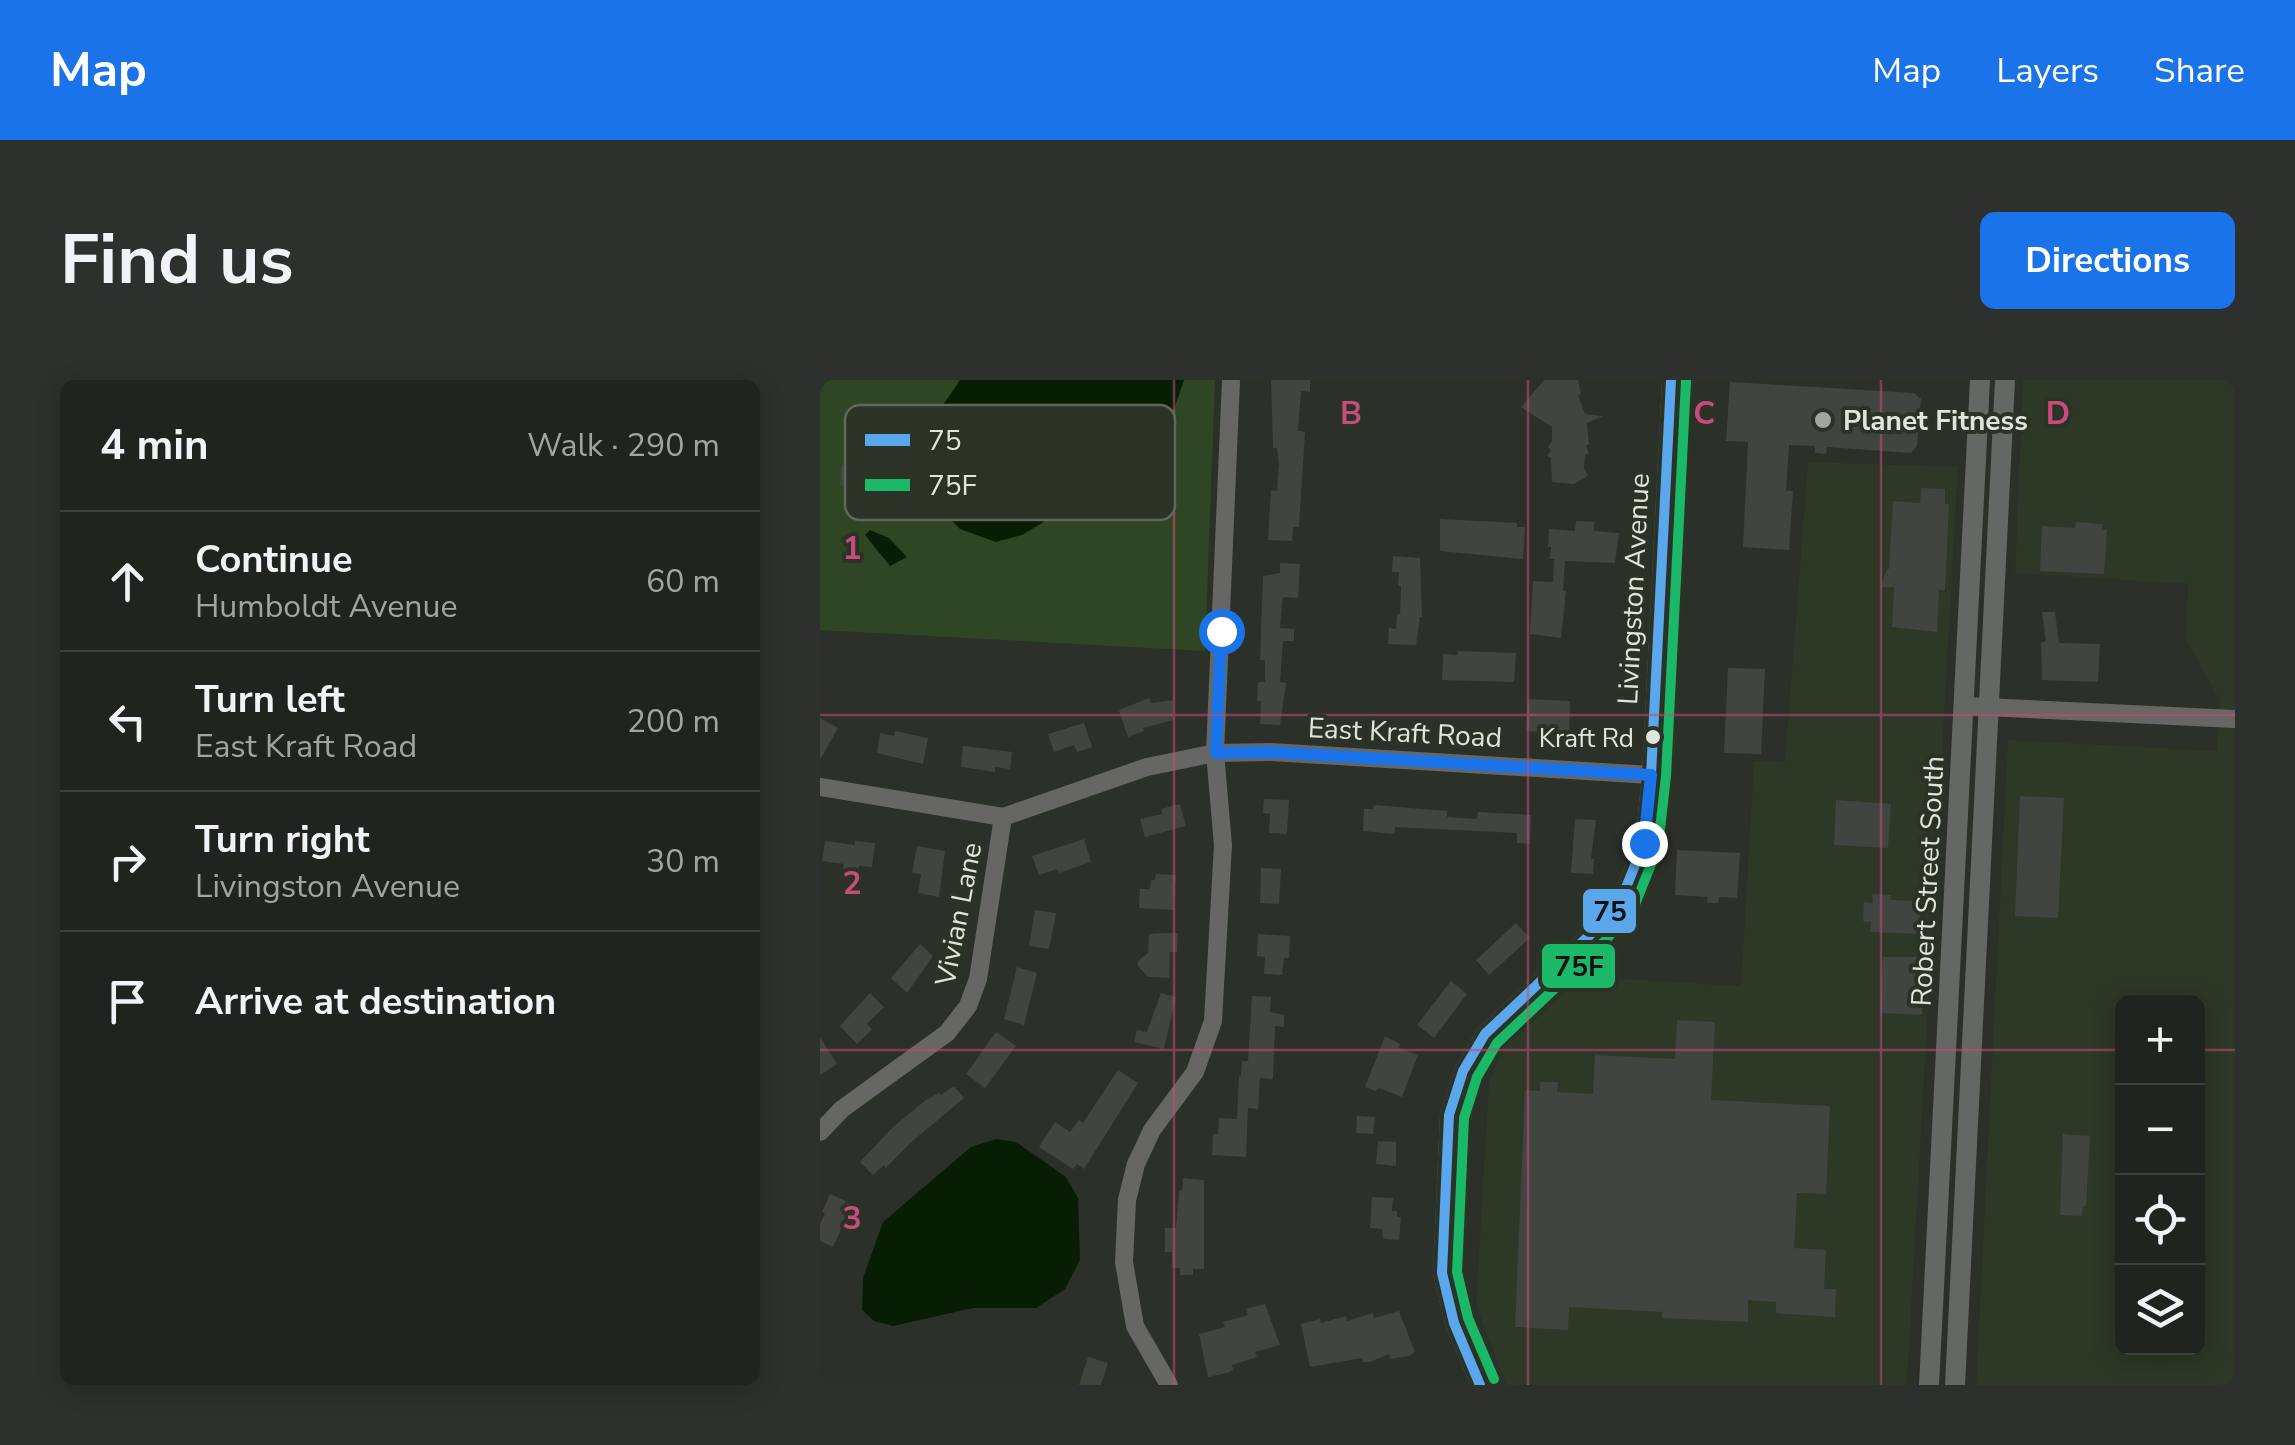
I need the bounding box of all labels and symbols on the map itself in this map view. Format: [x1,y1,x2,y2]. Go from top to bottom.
text: B [1340,392,1362,435]
text: C [1693,392,1715,435]
text: D [2046,392,2070,435]
place label: Planet Fitness [1843,402,2028,440]
legend [845,405,1175,520]
marker: Planet Fitness [1812,409,1834,431]
text: 75 [928,422,962,460]
text: 75F [928,467,977,505]
street label: Livingston Avenue [1609,472,1659,706]
text: 1 [842,527,862,570]
route start [1199,609,1245,655]
street label: East Kraft Road [1307,709,1503,757]
place label: Kraft Rd [1539,721,1634,756]
marker: Kraft Rd [1643,727,1663,747]
street label: Robert Street South [1902,755,1954,1007]
route end [1622,821,1668,867]
street label: Vivian Lane [926,839,992,990]
text: 2 [842,862,862,905]
line badge: 75 [1581,887,1638,935]
text: 75 [1593,893,1627,931]
line badge: 75F [1540,942,1617,990]
text: 75F [1554,948,1604,986]
text: 3 [842,1197,862,1240]

